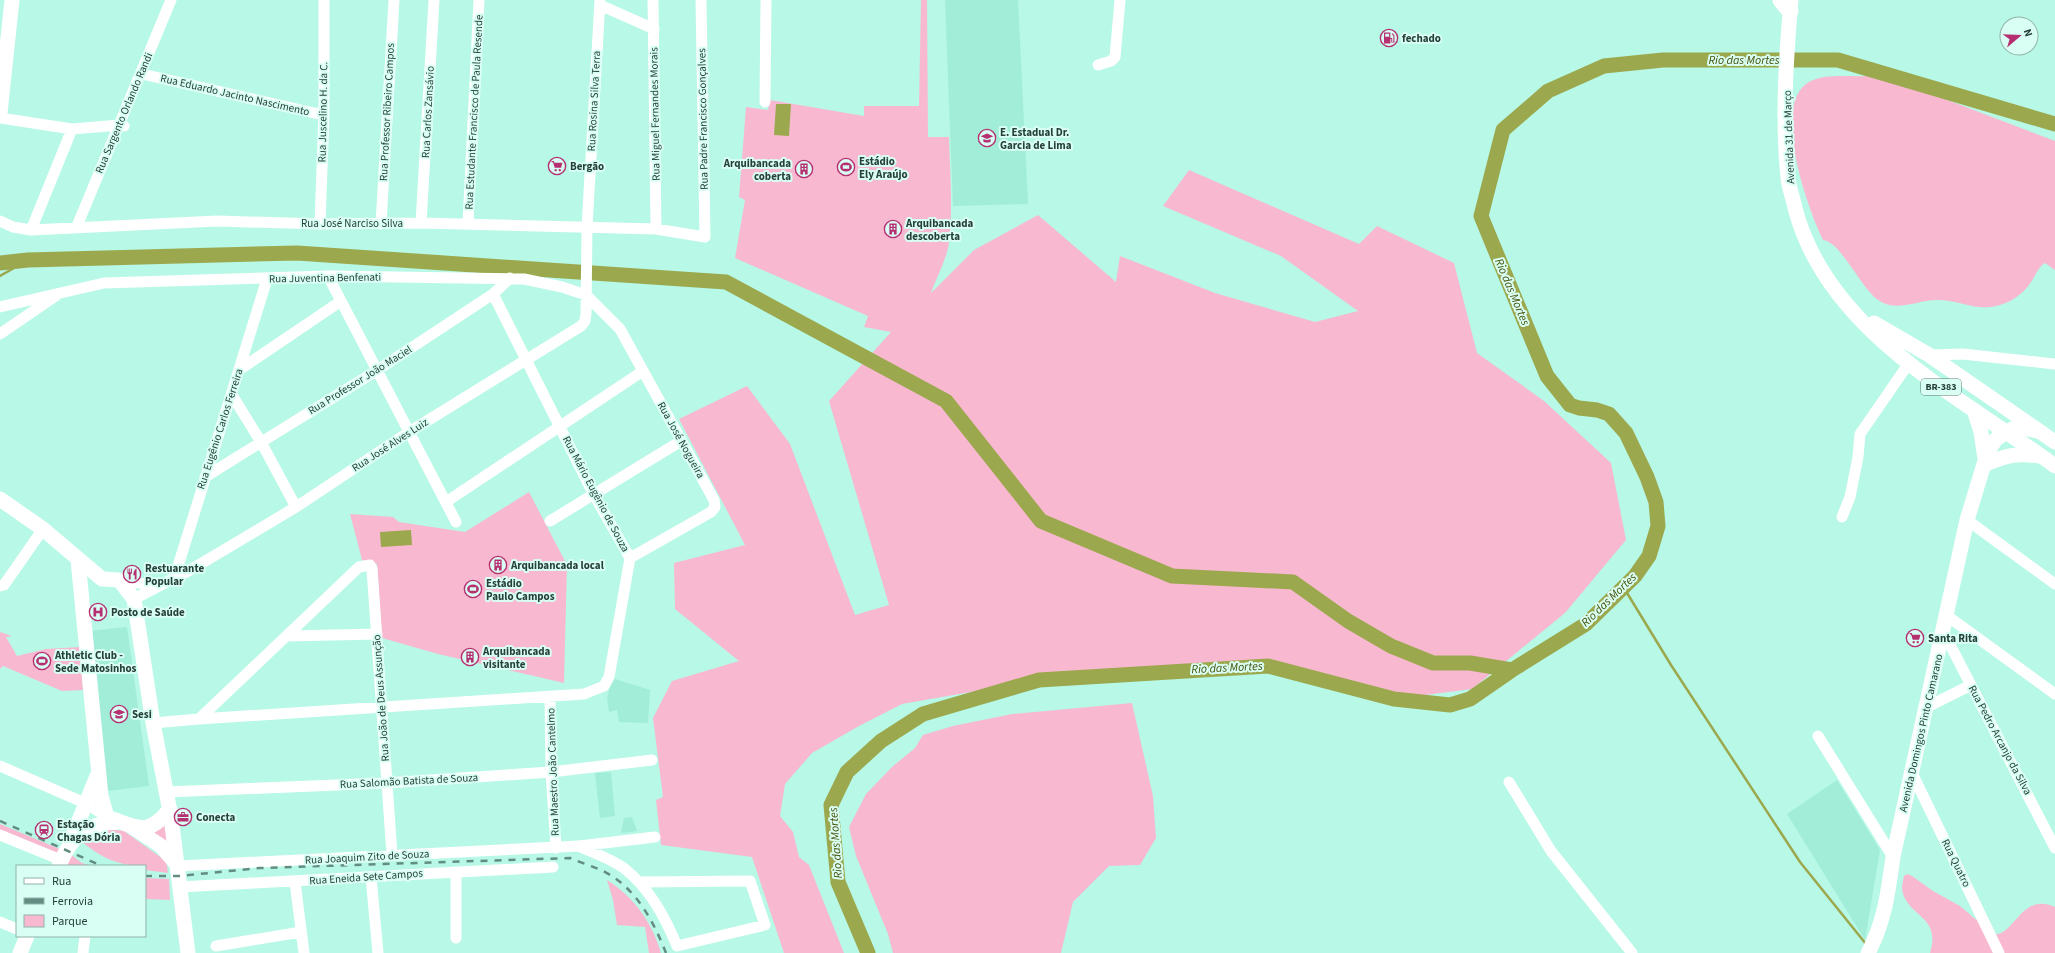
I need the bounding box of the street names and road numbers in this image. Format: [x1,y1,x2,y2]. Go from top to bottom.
street label: Rua Estudante Francisco de Paula Resende [461,14,487,210]
street label: Rua Professor Ribeiro Campos [376,42,398,181]
street label: Rua Miguel Fernandes Morais [646,47,664,181]
street label: Rua Padre Francisco Gonçalves [694,48,712,190]
street label: Rua Sargento Orlando Randi [92,50,156,176]
street label: Rua Rosina Silva Terra [584,50,604,152]
street label: Rua Juscelino H. da C. [315,61,331,163]
street label: Rua Carlos Zansávio [418,65,438,159]
street label: Rua Eduardo Jacinto Nascimento [159,71,311,119]
street label: Avenida 31 de Março [1780,90,1798,184]
street label: Rua José Narciso Silva [301,216,403,231]
street label: Rua Juventina Benfenati [269,270,381,286]
street label: Rua Professor João Maciel [305,342,415,418]
street label: Rua Eugênio Carlos Ferreira [193,367,247,491]
road number: BR-383 [1921,379,1961,395]
street label: Rua José Nogueira [654,399,708,481]
street label: Rua José Alves Luiz [349,415,431,475]
street label: Rua Mário Eugênio de Souza [559,433,633,555]
street label: Rua João de Deus Assunção [369,634,393,762]
street label: Avenida Domingos Pinto Camarano [1895,652,1947,814]
street label: Rua Pedro Arcanjo da Silva [1965,683,2035,797]
street label: Rua Maestro João Cantelmo [543,707,563,836]
street label: Rua Salomão Batista de Souza [339,770,479,792]
street label: Rua Quatro [1938,836,1974,890]
street label: Rua Joaquim Zito de Souza [304,846,430,868]
street label: Rua Eneida Sete Campos [309,866,424,888]

